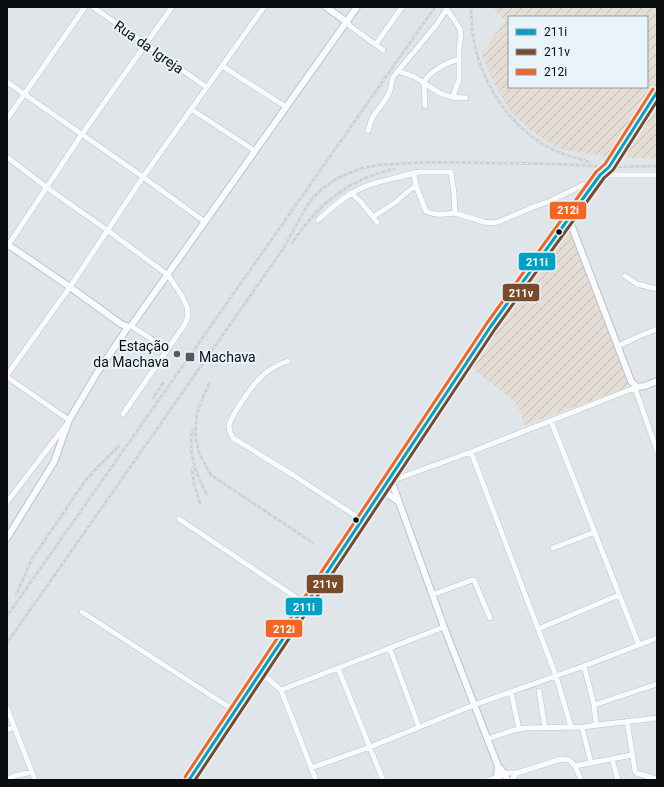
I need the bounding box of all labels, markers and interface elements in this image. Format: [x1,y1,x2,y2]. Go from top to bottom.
legend [508,16,648,88]
street label: Rua da Igreja [111,17,187,77]
text: 211i [544,25,567,39]
text: 211v [544,45,570,59]
text: 212i [544,65,567,79]
line badge: 212i [549,201,587,220]
text: 212i [557,204,579,217]
unlabelled marker [554,227,564,237]
line badge: 211i [518,252,556,271]
text: 211i [526,256,548,269]
line badge: 211v [502,283,540,302]
text: 211v [509,287,534,300]
place label: Estação da Machava [93,338,169,370]
marker: Estação da Machava [172,349,182,359]
place label: Machava [199,349,256,365]
marker: Machava [184,351,196,363]
unlabelled marker [351,515,361,525]
line badge: 211v [306,574,344,594]
text: 211v [313,578,338,591]
line badge: 211i [285,597,323,616]
text: 211i [293,601,315,614]
line badge: 212i [265,619,303,638]
text: 212i [273,623,295,636]

